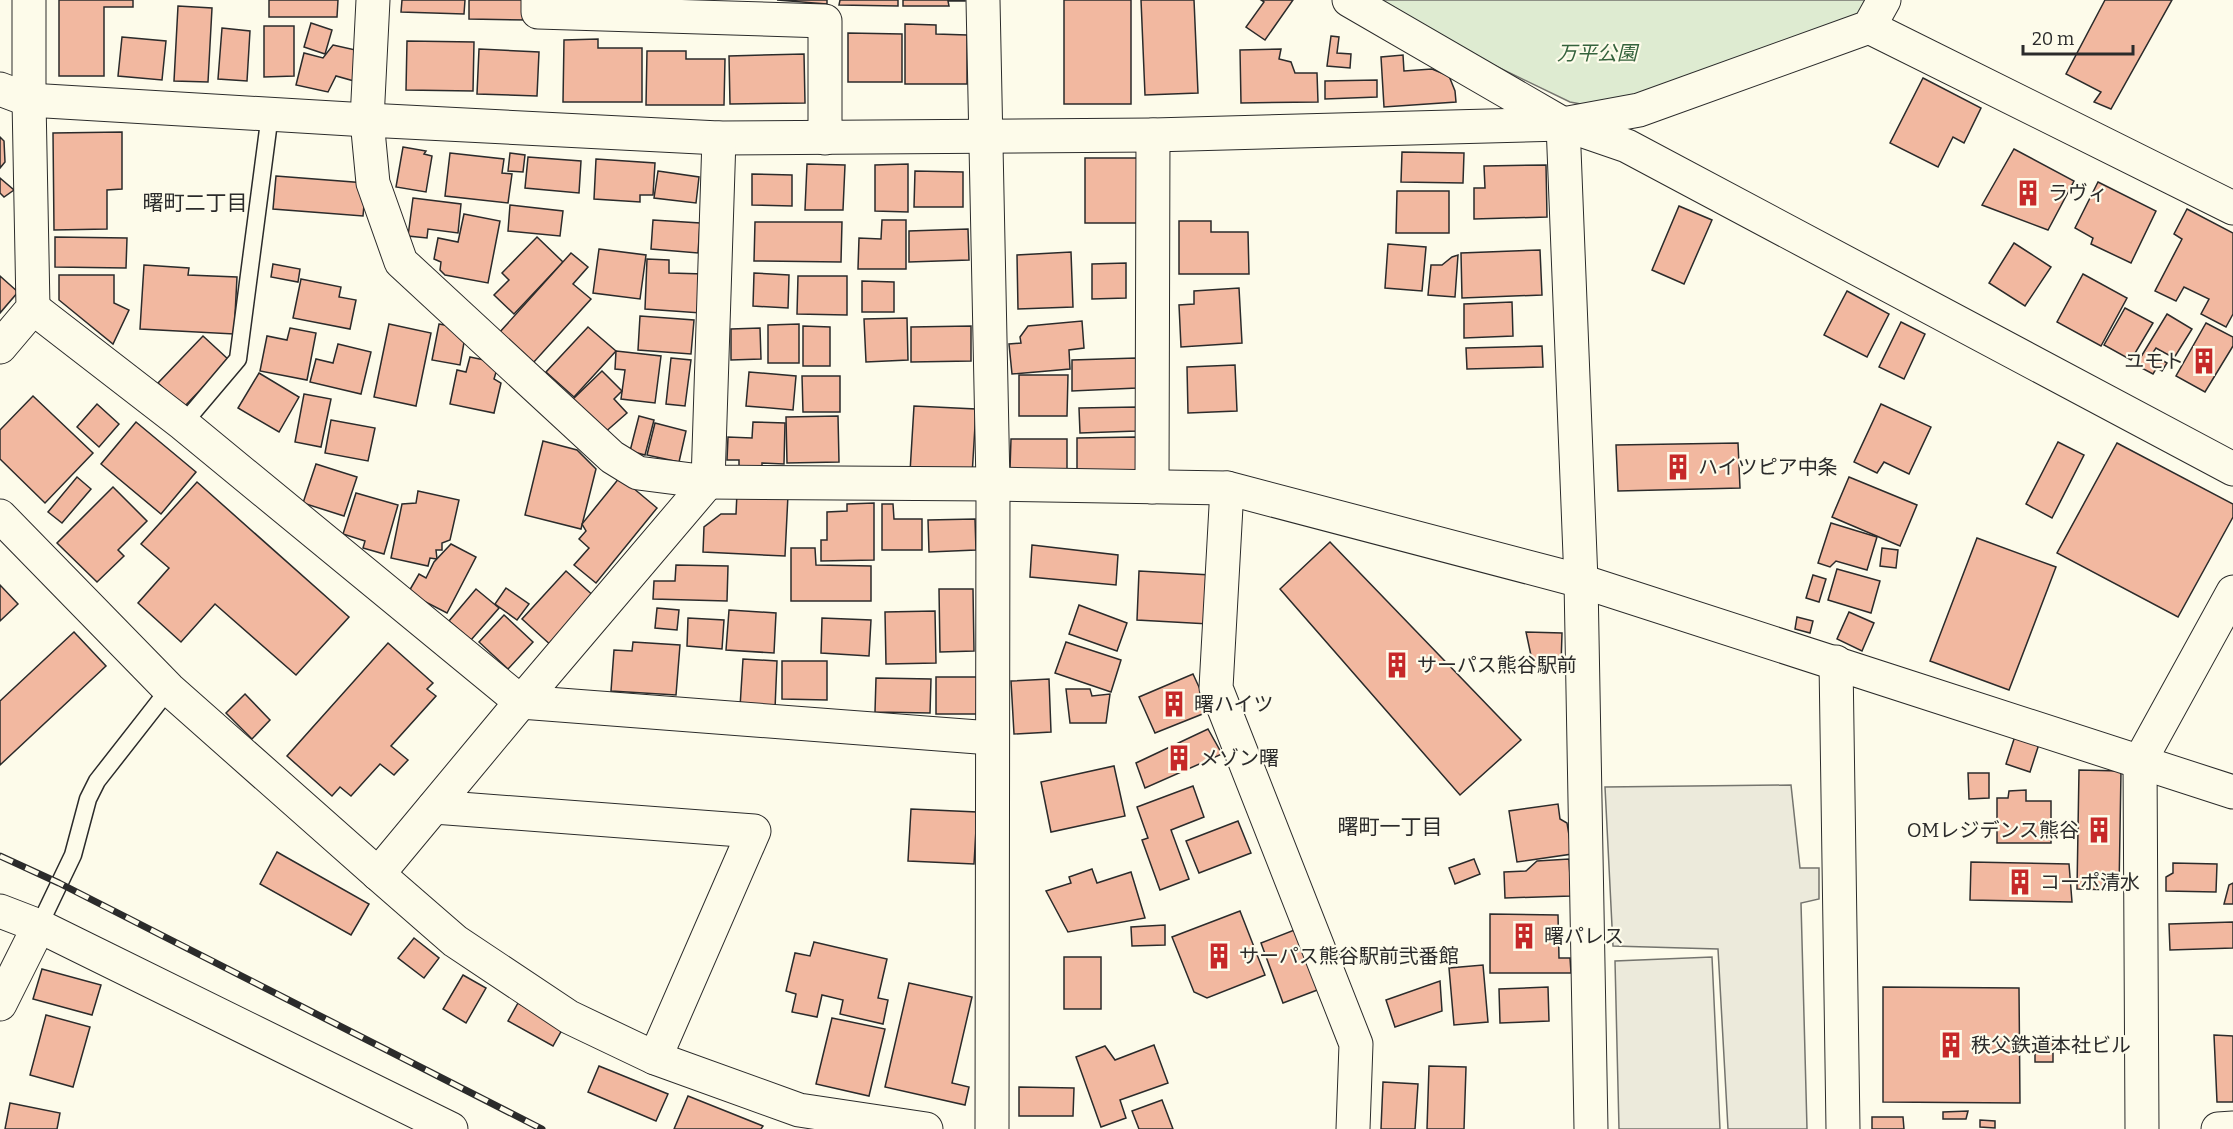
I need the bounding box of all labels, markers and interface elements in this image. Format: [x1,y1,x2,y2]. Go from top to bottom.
scale bar [2023,18,2132,56]
text: 20 m [2032,28,2074,50]
park label: 万平公園 [1557,41,1640,65]
building icon: ラヴィ [2013,178,2043,208]
place label: ラヴィ [2048,181,2108,205]
district label: 曙町二丁目 [143,190,248,216]
building icon: ユモト [2189,346,2219,376]
place label: ユモト [2124,349,2184,373]
building icon: ハイツピア中条 [1663,452,1693,482]
place label: ハイツピア中条 [1698,455,1838,479]
building icon: サーパス熊谷駅前 [1382,650,1412,680]
place label: サーパス熊谷駅前 [1417,653,1577,677]
building icon: 曙ハイツ [1159,689,1189,719]
place label: 曙ハイツ [1194,692,1274,716]
building icon: メゾン曙 [1164,743,1194,773]
place label: メゾン曙 [1199,746,1279,770]
district label: 曙町一丁目 [1338,814,1443,840]
building icon: OMレジデンス熊谷 [2084,815,2114,845]
place label: OMレジデンス熊谷 [1907,818,2079,842]
building icon: コーポ清水 [2005,867,2035,897]
place label: コーポ清水 [2040,870,2140,894]
building icon: 曙パレス [1509,921,1539,951]
place label: 曙パレス [1544,924,1624,948]
building icon: サーパス熊谷駅前弐番館 [1204,941,1234,971]
place label: サーパス熊谷駅前弐番館 [1239,944,1459,968]
building icon: 秩父鉄道本社ビル [1936,1030,1966,1060]
place label: 秩父鉄道本社ビル [1971,1033,2131,1057]

